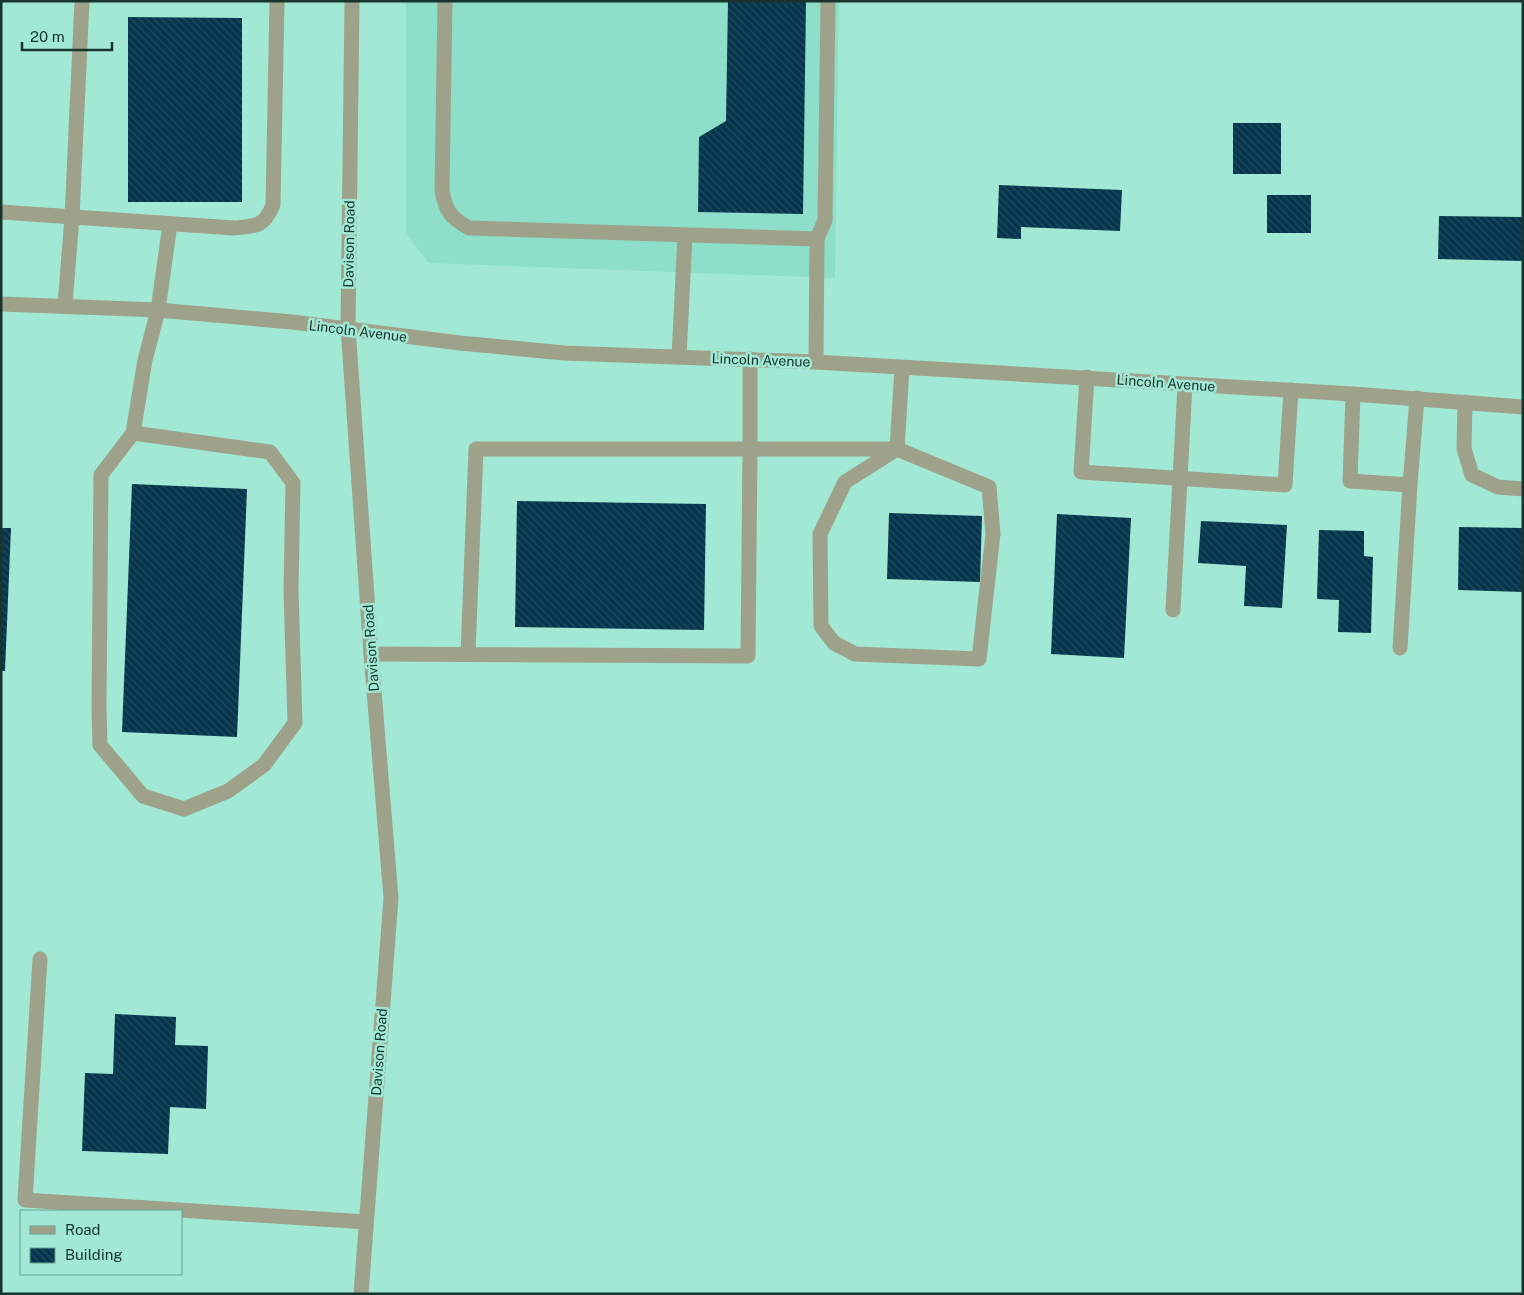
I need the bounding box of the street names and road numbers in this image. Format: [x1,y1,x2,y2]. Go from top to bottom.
street label: Davison Road [340,200,358,288]
street label: Lincoln Avenue [308,317,408,345]
street label: Lincoln Avenue [711,350,811,370]
street label: Lincoln Avenue [1116,372,1216,394]
street label: Davison Road [360,604,382,692]
street label: Davison Road [368,1008,390,1096]

